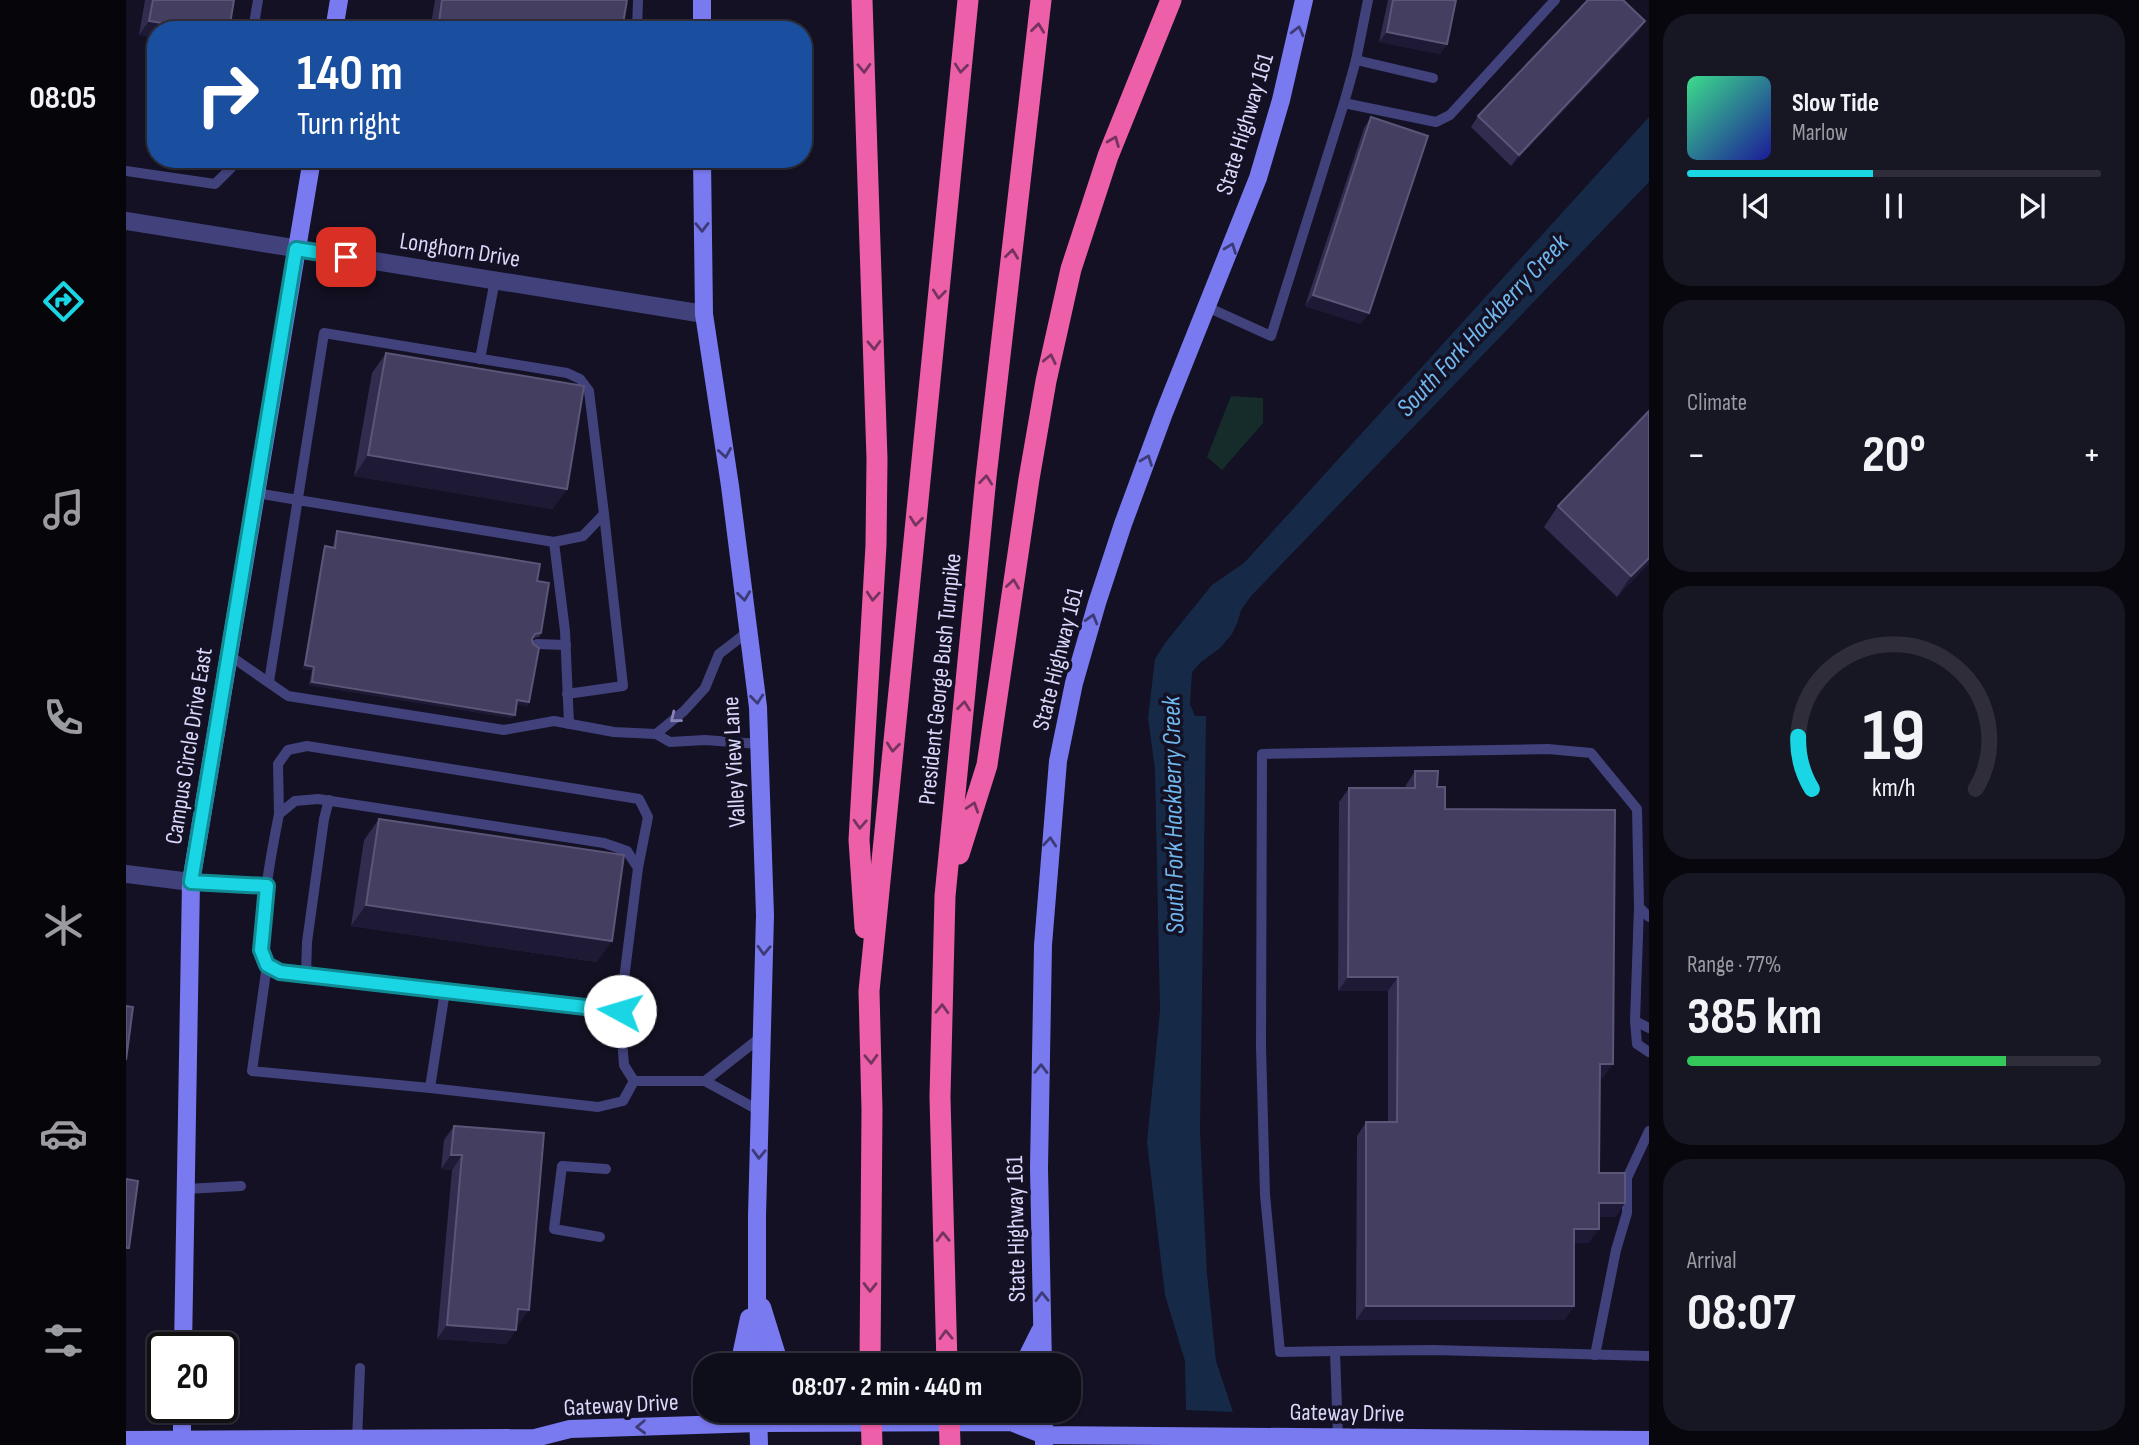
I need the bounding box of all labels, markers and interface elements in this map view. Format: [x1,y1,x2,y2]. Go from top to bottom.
one-way arrow [1030,22,1045,33]
one-way arrow [1289,25,1304,37]
text: 140 m [297,45,403,104]
icon: right [182,49,273,140]
street label: State Highway 161 [1210,49,1280,198]
one-way arrow [857,63,872,74]
one-way arrow [954,63,969,74]
text: 08:05 [30,79,96,118]
text: Slow Tide [1792,88,1879,119]
text: Turn right [297,105,401,144]
text: Marlow [1792,119,1848,147]
one-way arrow [1106,136,1120,149]
icon: previous [1737,187,1775,225]
icon: pause [1875,187,1913,225]
icon: next [2013,187,2051,225]
one-way arrow [695,222,710,233]
street label: Longhorn Drive [398,226,522,274]
pin [316,227,376,287]
water label: South Fork Hackberry Creek [1391,228,1576,424]
icon: arrive [327,238,365,276]
one-way arrow [1222,243,1236,255]
one-way arrow [1004,248,1019,259]
icon: directions [39,277,88,326]
one-way arrow [931,288,946,300]
one-way arrow [866,339,881,350]
one-way arrow [1042,353,1057,365]
text: Climate [1687,389,1747,417]
text: 20° [1862,424,1926,487]
text: − [1687,433,1706,478]
text: + [2082,433,2101,478]
one-way arrow [717,447,732,459]
one-way arrow [1138,454,1152,466]
one-way arrow [978,474,993,485]
icon: music [39,485,88,534]
one-way arrow [909,515,924,526]
street label: President George Bush Turnpike [912,552,968,806]
one-way arrow [1006,578,1021,590]
street label: State Highway 161 [1026,584,1090,734]
one-way arrow [737,591,752,602]
one-way arrow [866,591,881,602]
one-way arrow [1084,613,1098,625]
street label: Campus Circle Drive East [159,646,219,846]
icon: phone [39,693,88,742]
text: 19 [1862,693,1926,781]
one-way arrow [749,694,764,705]
water label: South Fork Hackberry Creek [1156,695,1192,934]
street label: Valley View Lane [716,696,752,828]
one-way arrow [956,700,971,711]
one-way arrow [670,710,683,722]
one-way arrow [886,742,901,753]
text: km/h [1872,772,1916,803]
one-way arrow [965,802,980,814]
one-way arrow [853,818,868,829]
one-way arrow [1043,836,1058,848]
icon: climate [39,901,88,950]
one-way arrow [756,945,771,956]
text: Range · 77% [1687,951,1781,979]
position arrow [583,974,657,1048]
text: 385 km [1687,986,1822,1049]
one-way arrow [935,1004,950,1015]
one-way arrow [863,1055,879,1065]
one-way arrow [1033,1064,1049,1074]
icon: car [39,1109,88,1158]
one-way arrow [751,1149,766,1160]
street label: State Highway 161 [1000,1155,1032,1302]
one-way arrow [936,1231,951,1242]
text: Arrival [1687,1247,1736,1275]
one-way arrow [862,1282,878,1293]
text: 08:07 [1687,1282,1795,1345]
one-way arrow [1034,1291,1050,1302]
icon: filters [39,1316,88,1365]
one-way arrow [939,1329,954,1340]
speed limit sign: 20 [147,1332,238,1423]
text: 08:07 · 2 min · 440 m [792,1372,982,1403]
street label: Gateway Drive [563,1388,679,1422]
street label: Gateway Drive [1289,1397,1405,1429]
one-way arrow [636,1419,647,1434]

